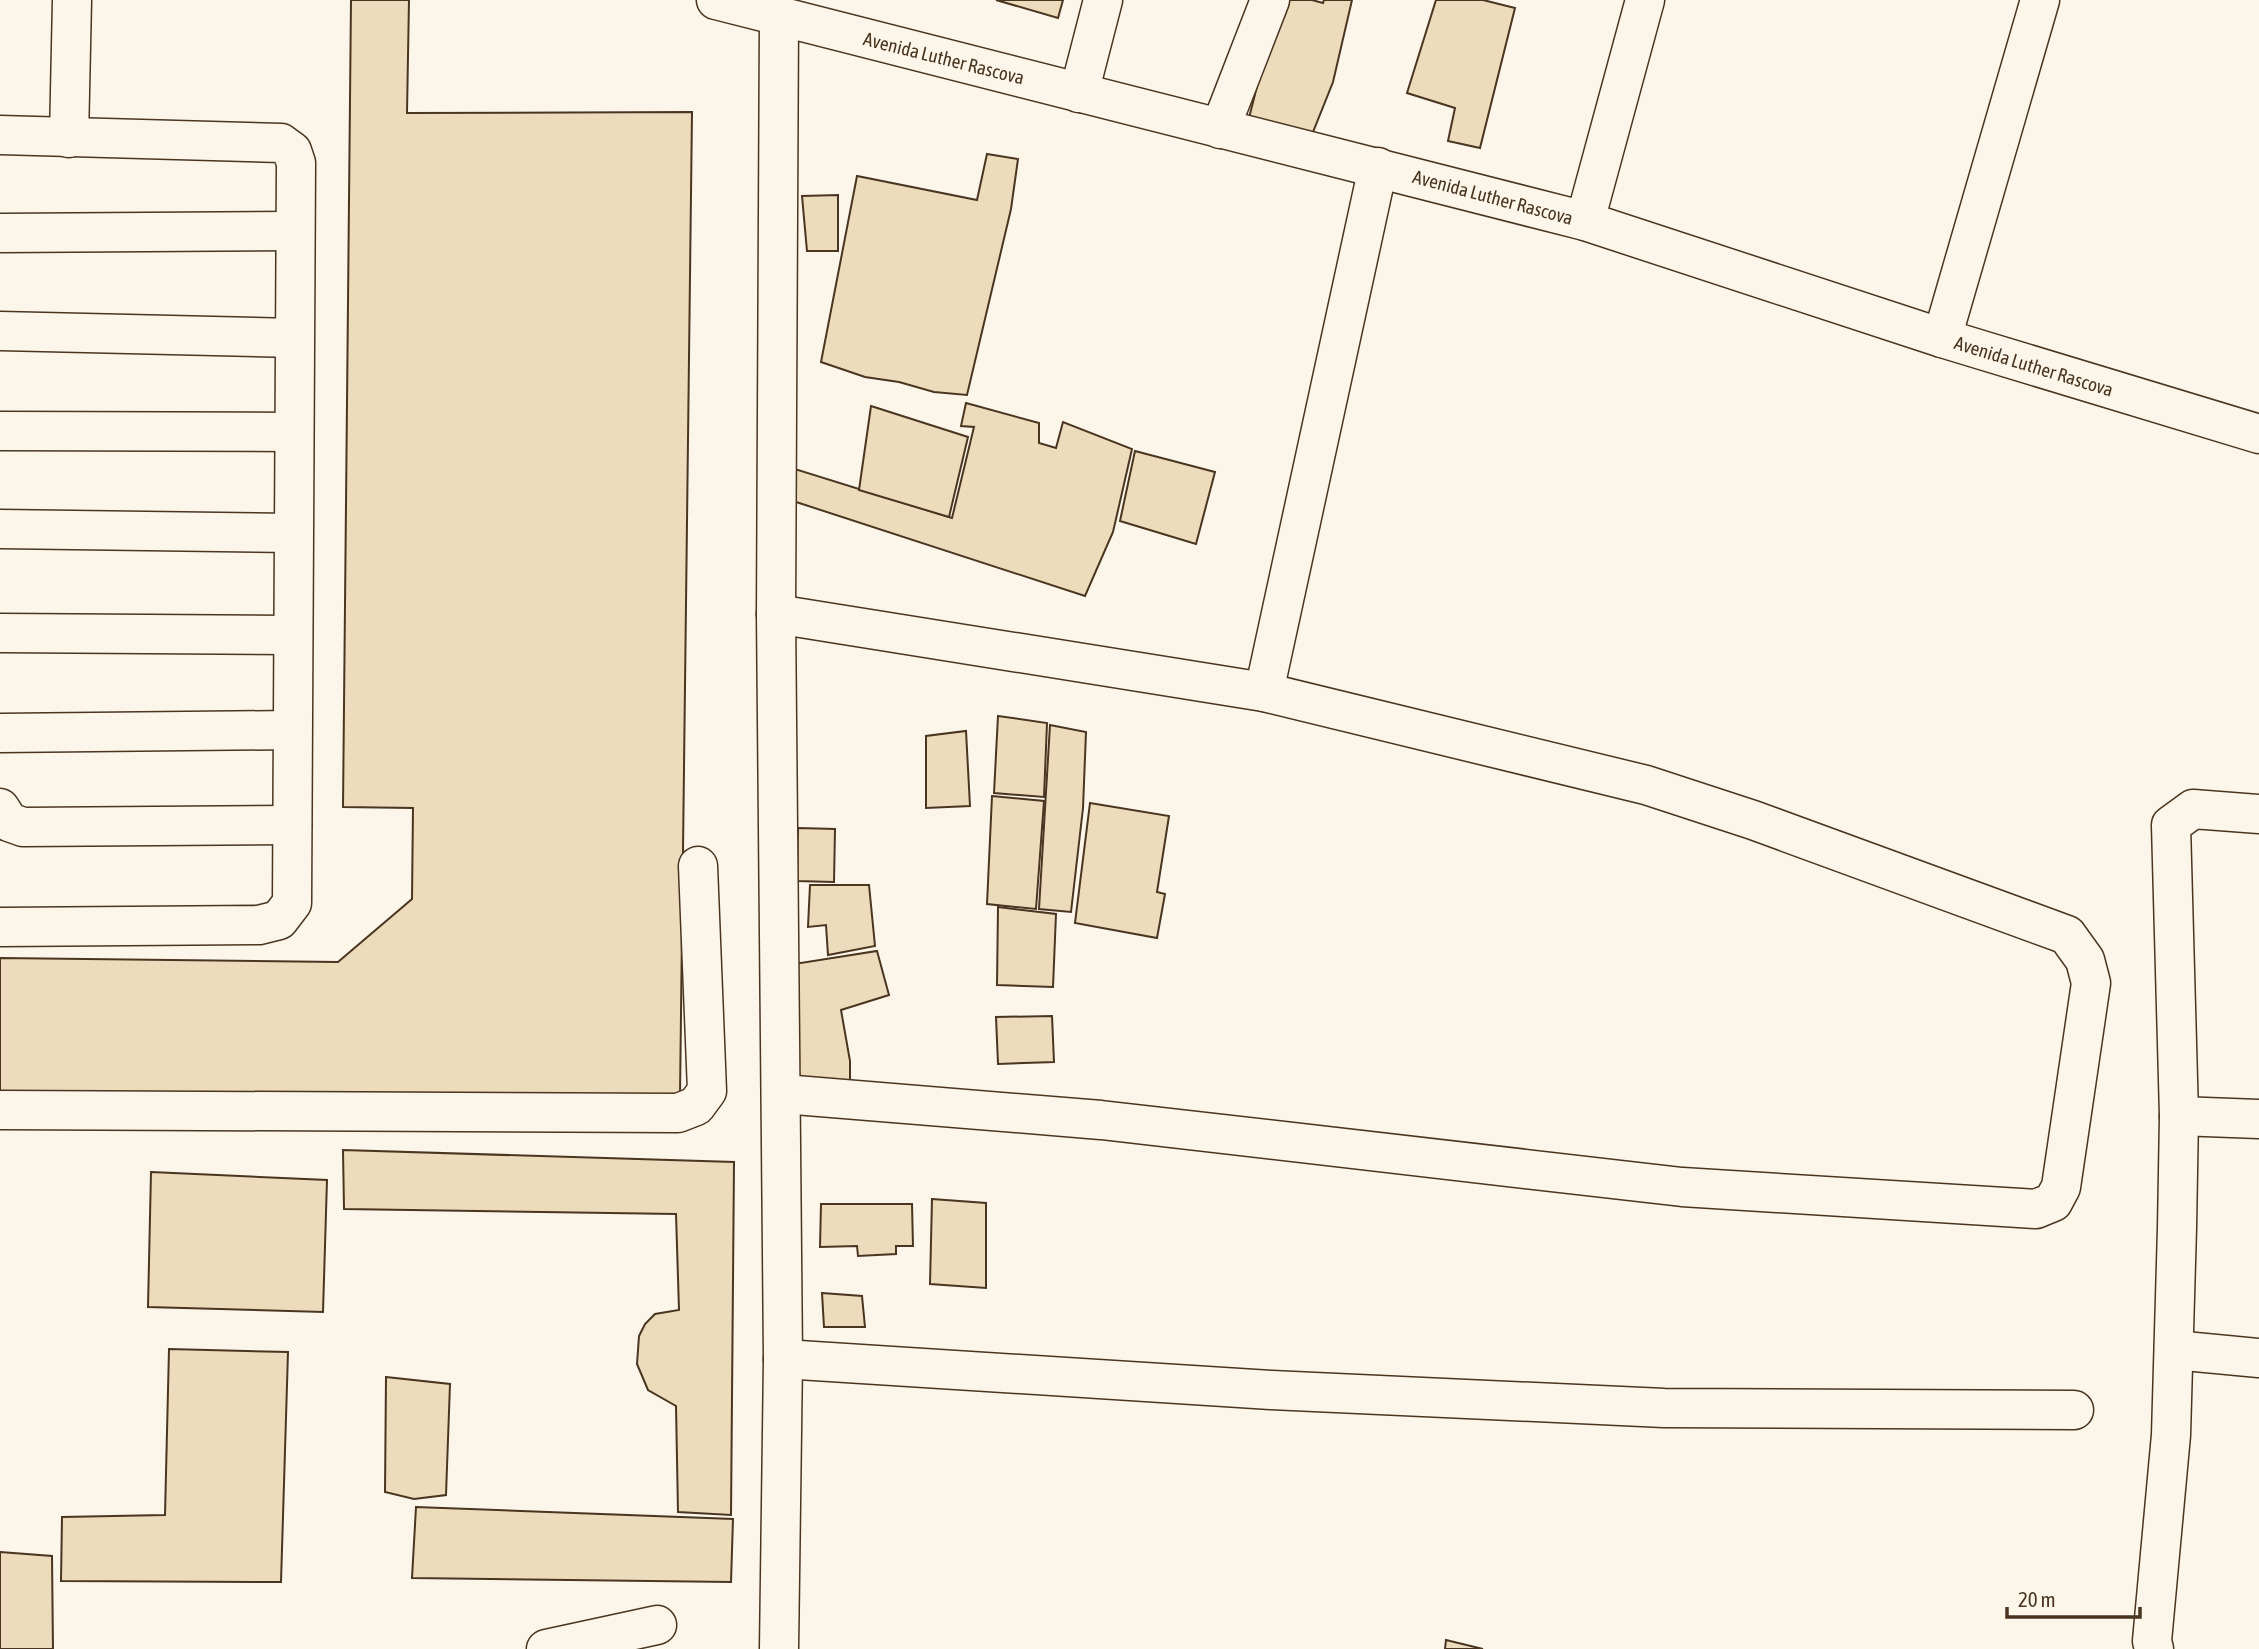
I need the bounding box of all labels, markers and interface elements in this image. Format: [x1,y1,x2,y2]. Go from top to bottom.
street label: Avenida Luther Rascova [861,27,1027,89]
street label: Avenida Luther Rascova [1410,165,1576,229]
street label: Avenida Luther Rascova [1952,331,2116,401]
scale bar [2007,1576,2140,1620]
text: 20 m [2018,1587,2056,1611]

